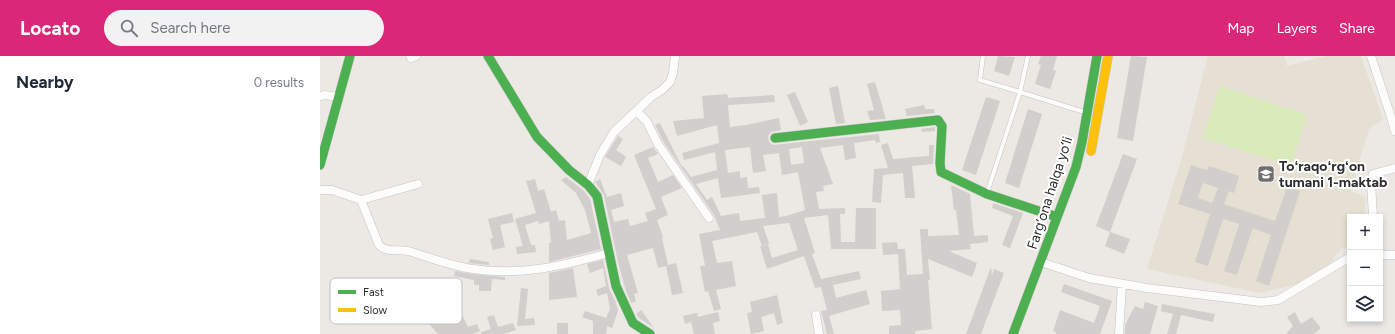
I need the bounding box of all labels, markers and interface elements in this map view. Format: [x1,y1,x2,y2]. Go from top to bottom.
search box [104,10,384,46]
text: Locato [20,17,80,40]
icon: search [118,17,140,39]
text: Search here [150,19,230,37]
text: Map [1227,20,1255,37]
text: Layers [1277,20,1317,37]
text: Share [1339,20,1375,37]
text: Nearby [16,72,74,92]
text: 0 results [254,75,304,90]
street label: Farg‘ona halqa yo‘li [1024,134,1076,252]
place label: Toʻraqoʻrgʻon tumani 1-maktab [1279,158,1387,191]
school or university icon: Toʻraqoʻrgʻon tumani 1-maktab [1256,164,1276,184]
map controls [1347,214,1383,322]
button: + [1347,214,1383,250]
button: − [1347,250,1383,286]
legend [330,278,462,324]
text: Fast [363,286,384,299]
button: layers [1347,286,1383,322]
text: Slow [363,304,387,317]

